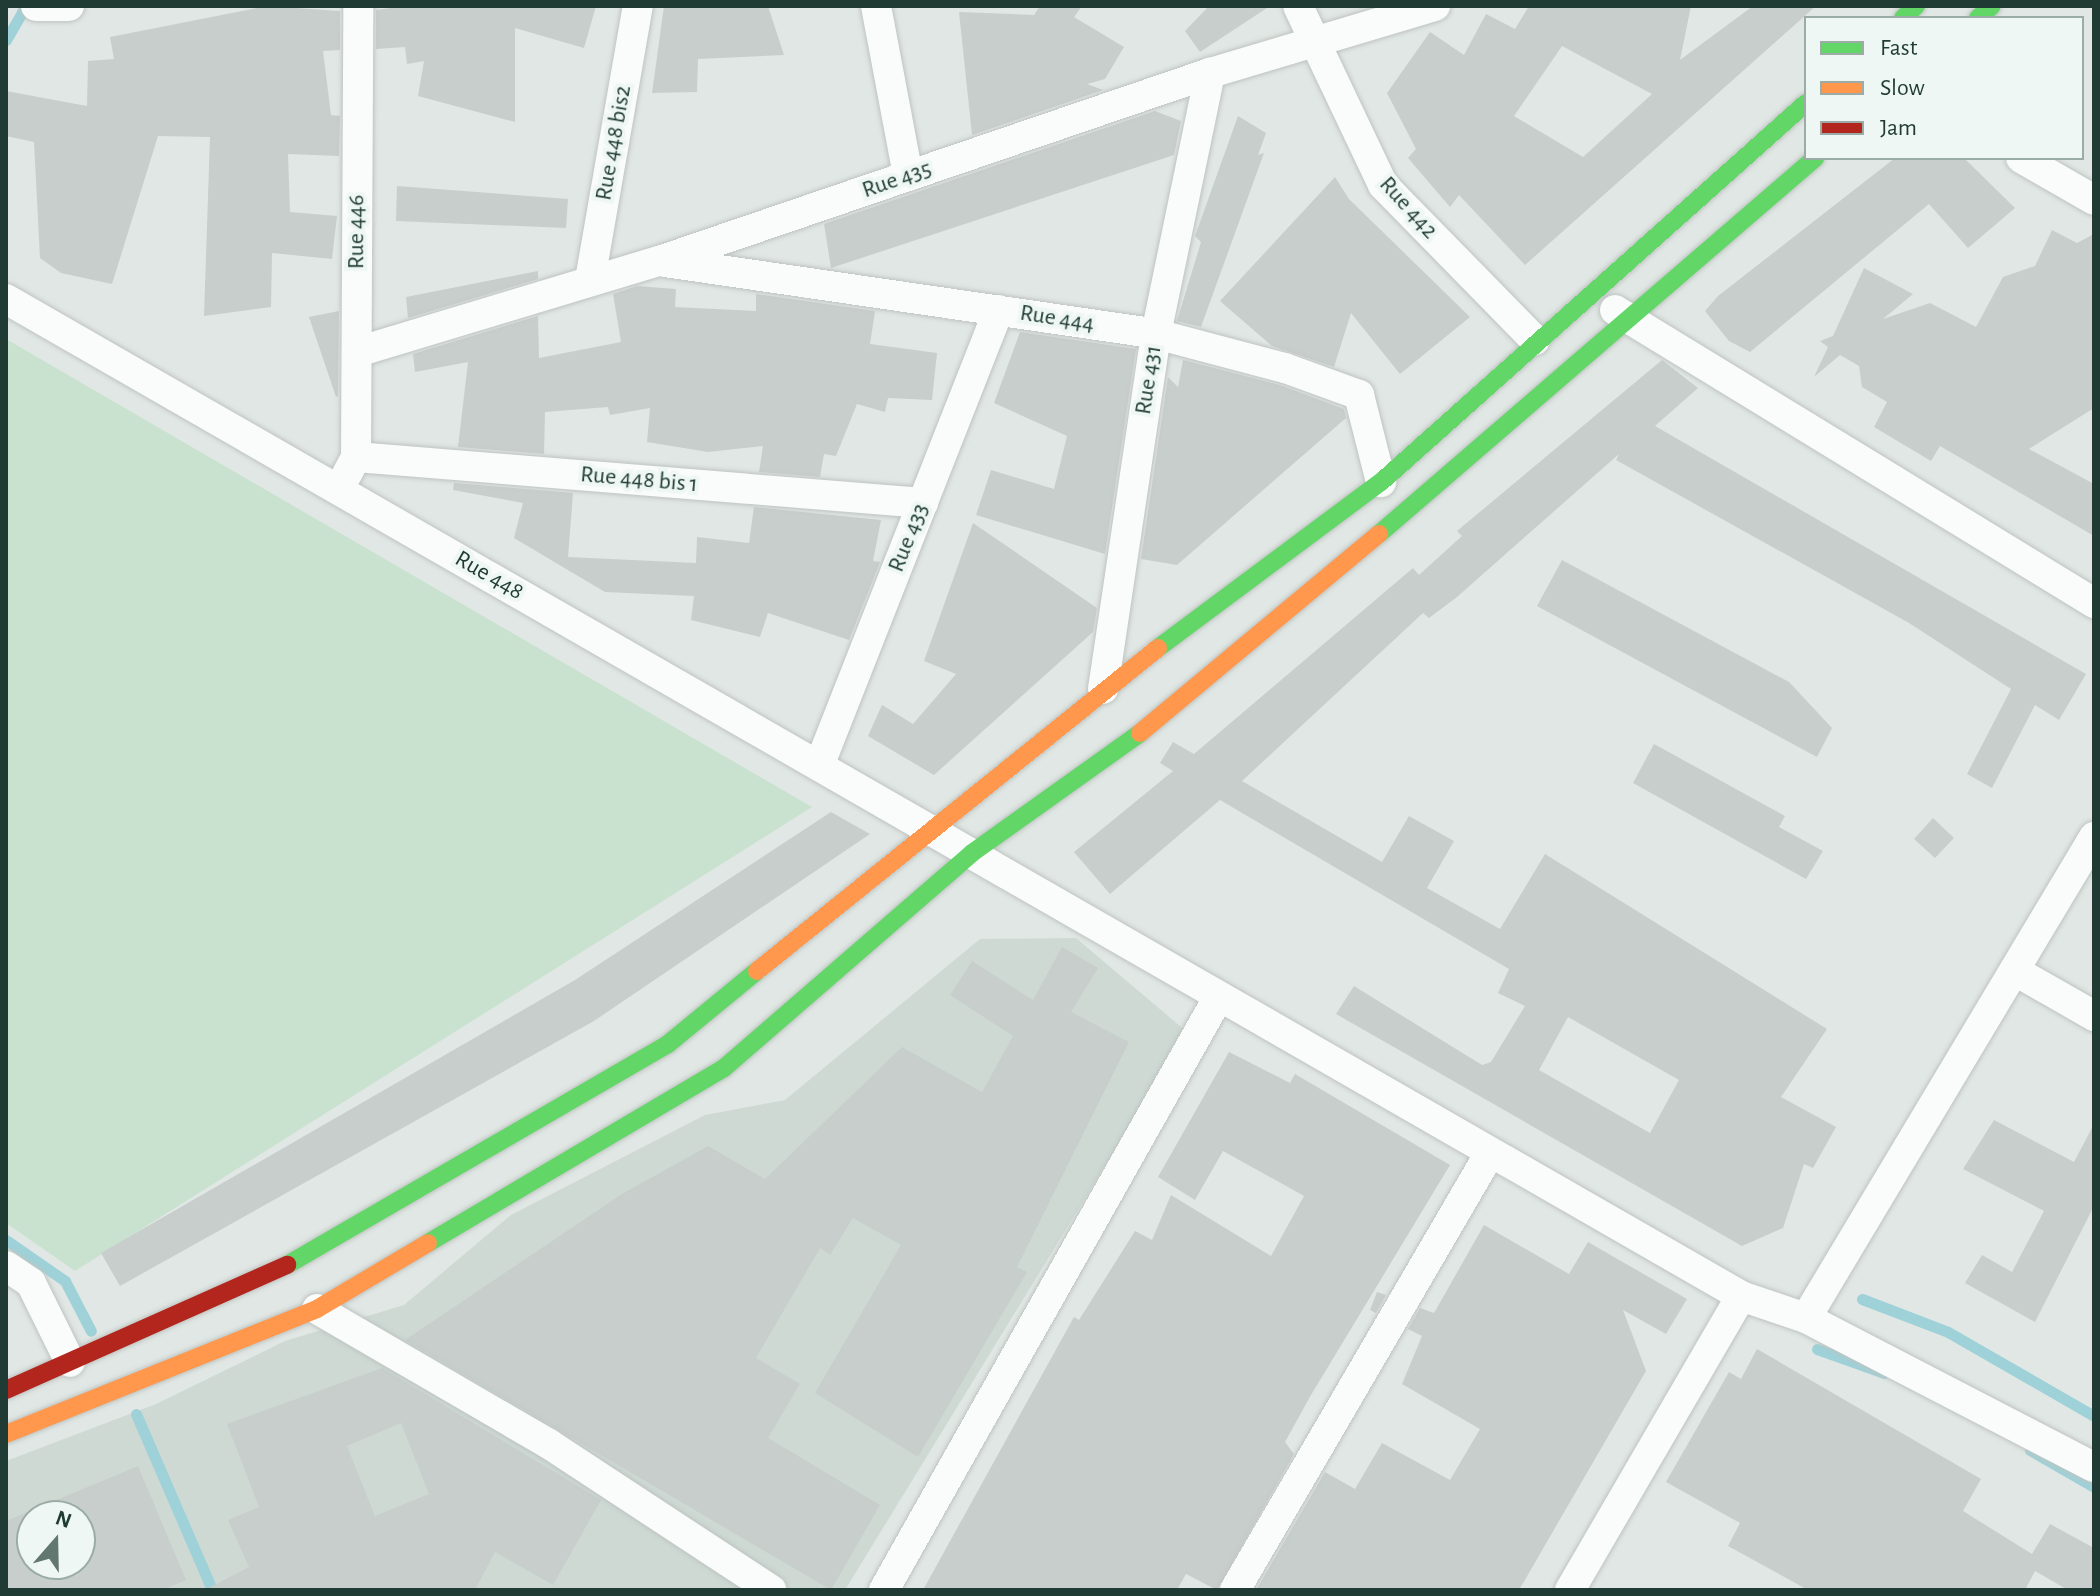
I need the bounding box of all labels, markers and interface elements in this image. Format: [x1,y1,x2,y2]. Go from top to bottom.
legend [1804,16,2084,160]
text: Fast [1880,36,1917,60]
text: Slow [1880,76,1925,100]
street label: Rue 448 bis2 [590,83,638,203]
text: Jam [1880,116,1917,140]
street label: Rue 435 [858,155,936,205]
street label: Rue 442 [1373,171,1443,245]
street label: Rue 446 [343,195,371,269]
street label: Rue 444 [1018,299,1096,339]
street label: Rue 431 [1129,343,1169,417]
street label: Rue 448 bis 1 [579,461,699,499]
street label: Rue 433 [882,500,936,576]
street label: Rue 448 [450,545,528,607]
north arrow [16,1500,96,1580]
text: N [53,1506,74,1532]

